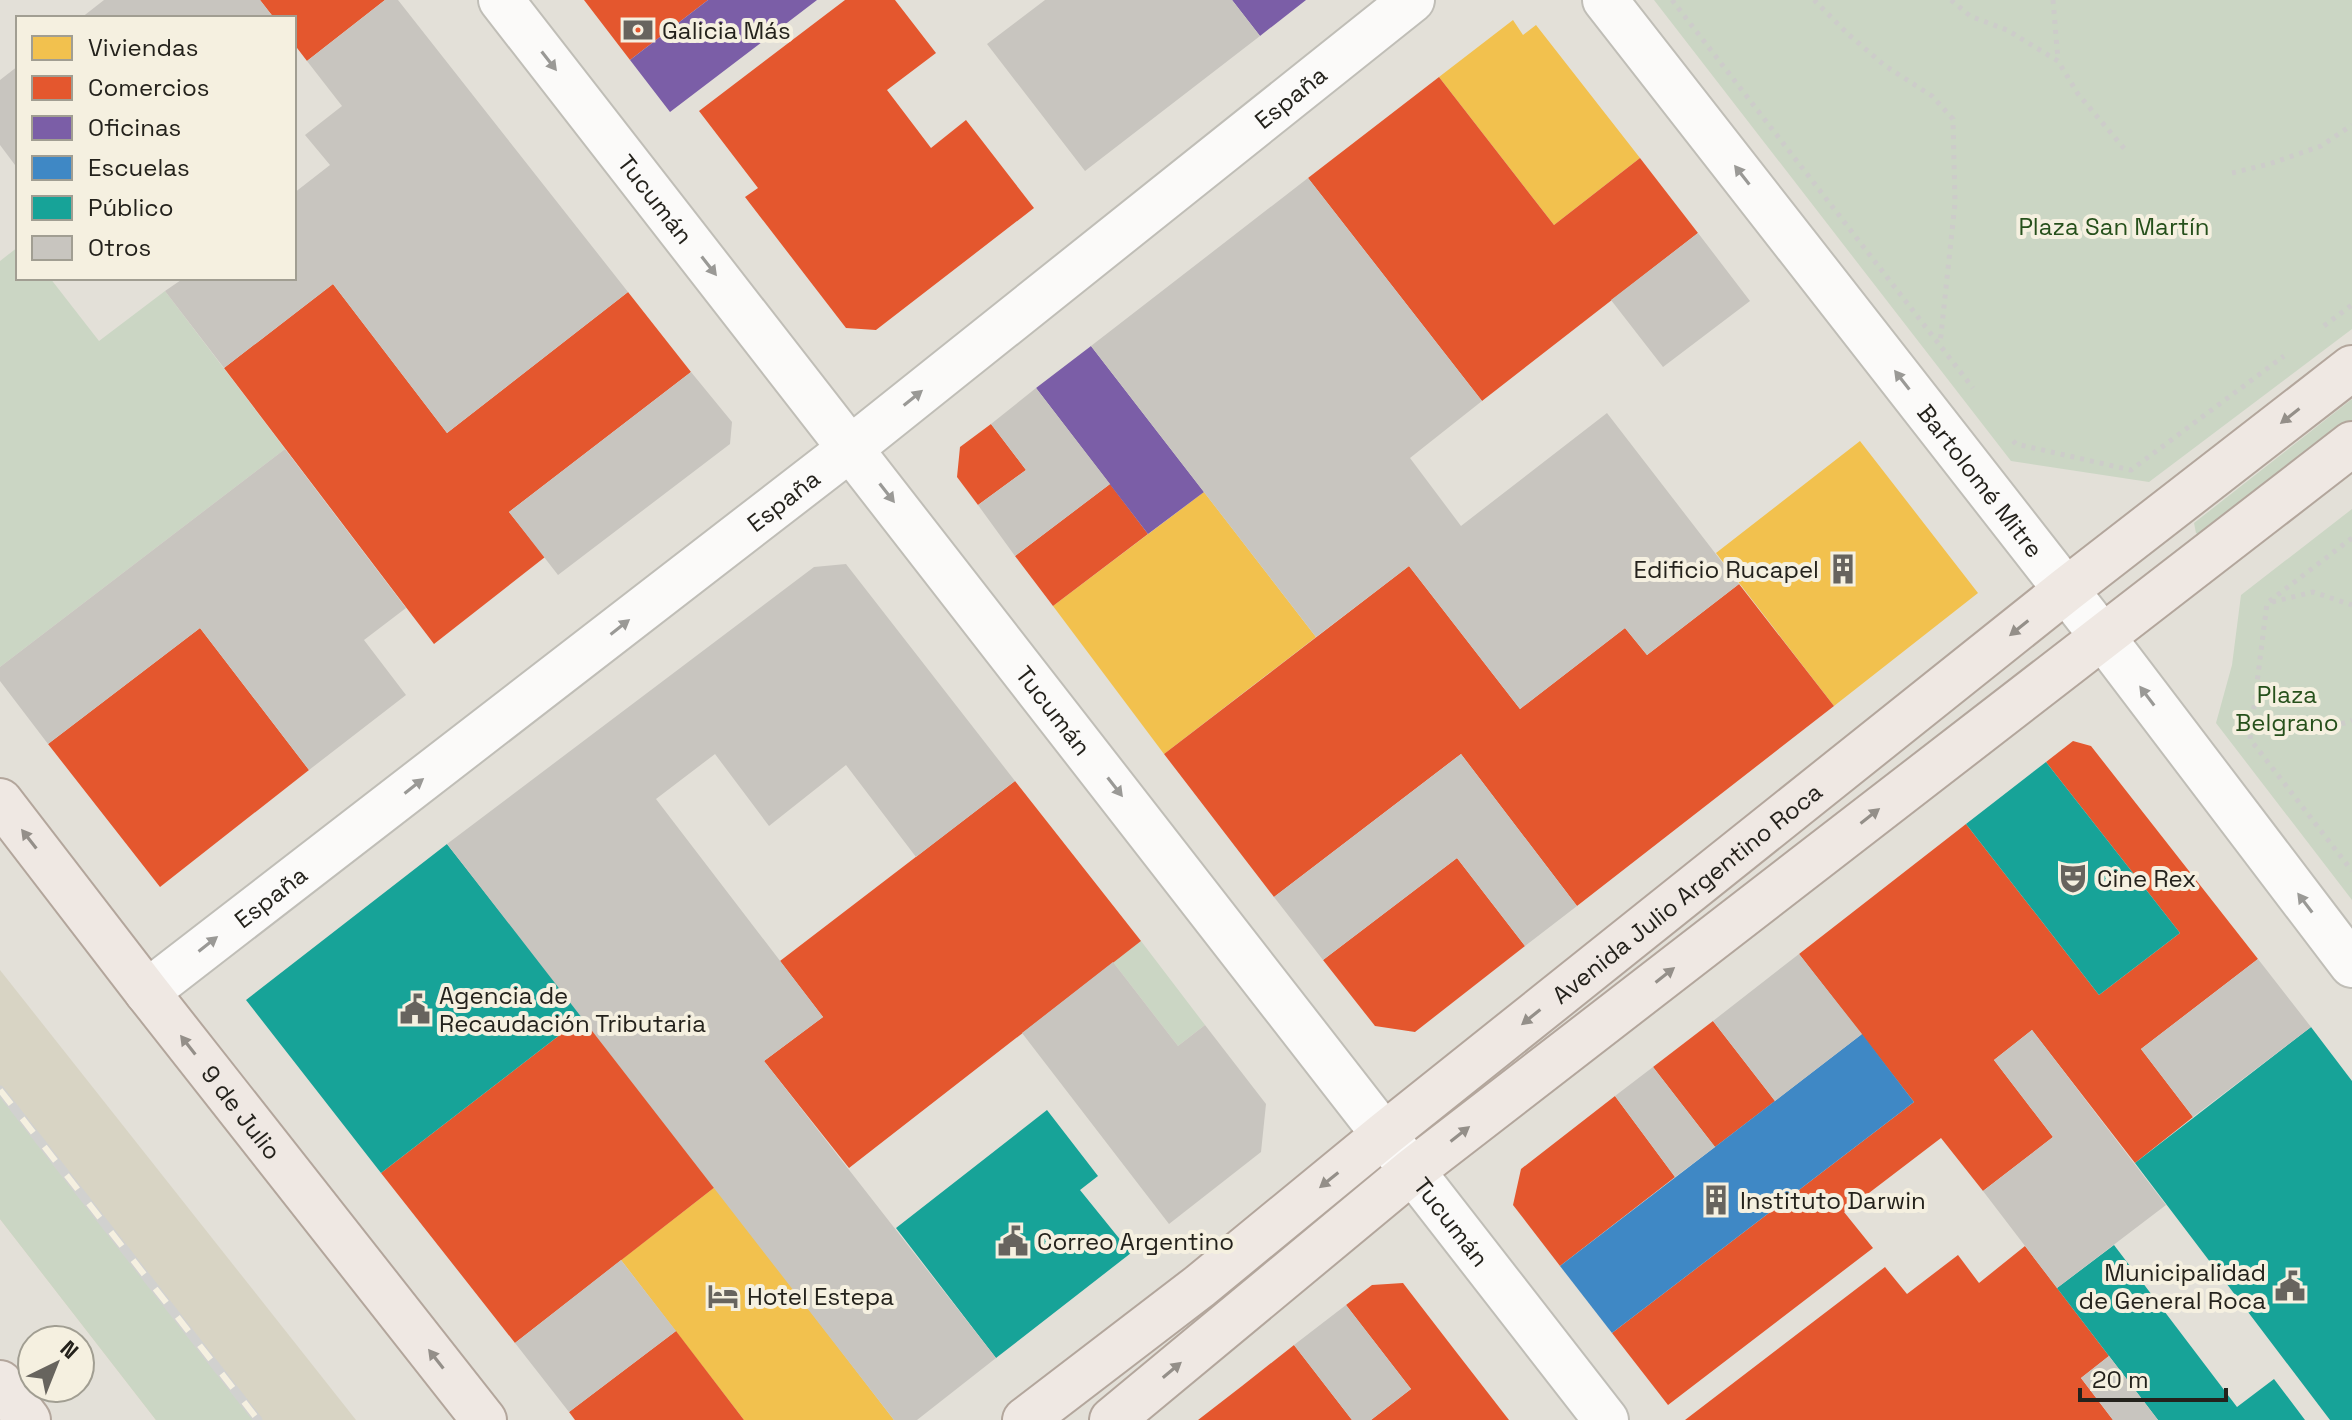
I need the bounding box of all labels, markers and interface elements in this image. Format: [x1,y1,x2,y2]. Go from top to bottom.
bank icon: Galicia Más [621,13,655,47]
place label: Galicia Más [662,15,791,46]
legend [16,16,296,280]
text: Viviendas [88,32,198,63]
one-way arrow [541,51,557,72]
street label: España [1248,59,1333,135]
text: Comercios [88,72,209,103]
text: Oficinas [88,112,181,143]
street label: Tucumán [611,148,700,250]
text: Escuelas [88,152,190,183]
one-way arrow [1734,165,1750,185]
text: Público [88,192,174,223]
park label: Plaza San Martín [2018,211,2210,242]
text: Otros [88,232,151,263]
one-way arrow [701,256,717,276]
one-way arrow [1894,370,1910,390]
one-way arrow [903,390,923,407]
street label: Bartolomé Mitre [1911,398,2050,564]
one-way arrow [2280,408,2300,424]
street label: España [740,462,826,538]
one-way arrow [878,483,894,503]
building icon: Edificio Rucapel [1826,552,1860,586]
place label: Edificio Rucapel [1633,554,1819,585]
one-way arrow [610,619,630,635]
one-way arrow [2009,619,2029,635]
street label: Tucumán [1009,659,1098,761]
park label: Plaza Belgrano [2235,679,2339,738]
one-way arrow [2140,686,2156,706]
street label: Avenida Julio Argentino Roca [1545,776,1828,1010]
one-way arrow [1106,777,1123,797]
one-way arrow [404,778,424,794]
one-way arrow [1860,808,1880,824]
one-way arrow [22,829,38,849]
street label: España [228,859,313,935]
theatre icon: Cine Rex [2056,861,2090,895]
place label: Cine Rex [2097,863,2196,894]
one-way arrow [2297,893,2313,913]
one-way arrow [198,937,218,953]
one-way arrow [1655,967,1675,984]
place label: Agencia de Recaudación Tributaria [439,980,706,1039]
public building icon: Agencia de Recaudación Tributaria [398,992,432,1026]
one-way arrow [1521,1008,1541,1025]
one-way arrow [181,1035,197,1055]
street label: 9 de Julio [195,1059,288,1166]
one-way arrow [1449,1127,1470,1143]
one-way arrow [1319,1171,1339,1188]
street label: Tucumán [1407,1171,1496,1273]
building icon: Instituto Darwin [1699,1183,1733,1217]
place label: Instituto Darwin [1740,1185,1926,1216]
public building icon: Correo Argentino [996,1224,1030,1258]
place label: Correo Argentino [1037,1226,1234,1257]
place label: Municipalidad de General Roca [2079,1257,2266,1316]
public building icon: Municipalidad de General Roca [2273,1269,2307,1303]
hotel icon: Hotel Estepa [706,1279,740,1313]
place label: Hotel Estepa [747,1281,894,1312]
north arrow [16,1324,96,1404]
text: N [55,1334,85,1365]
one-way arrow [428,1349,445,1369]
scale bar [2080,1352,2226,1402]
one-way arrow [1162,1362,1182,1379]
text: 20 m [2092,1364,2149,1395]

